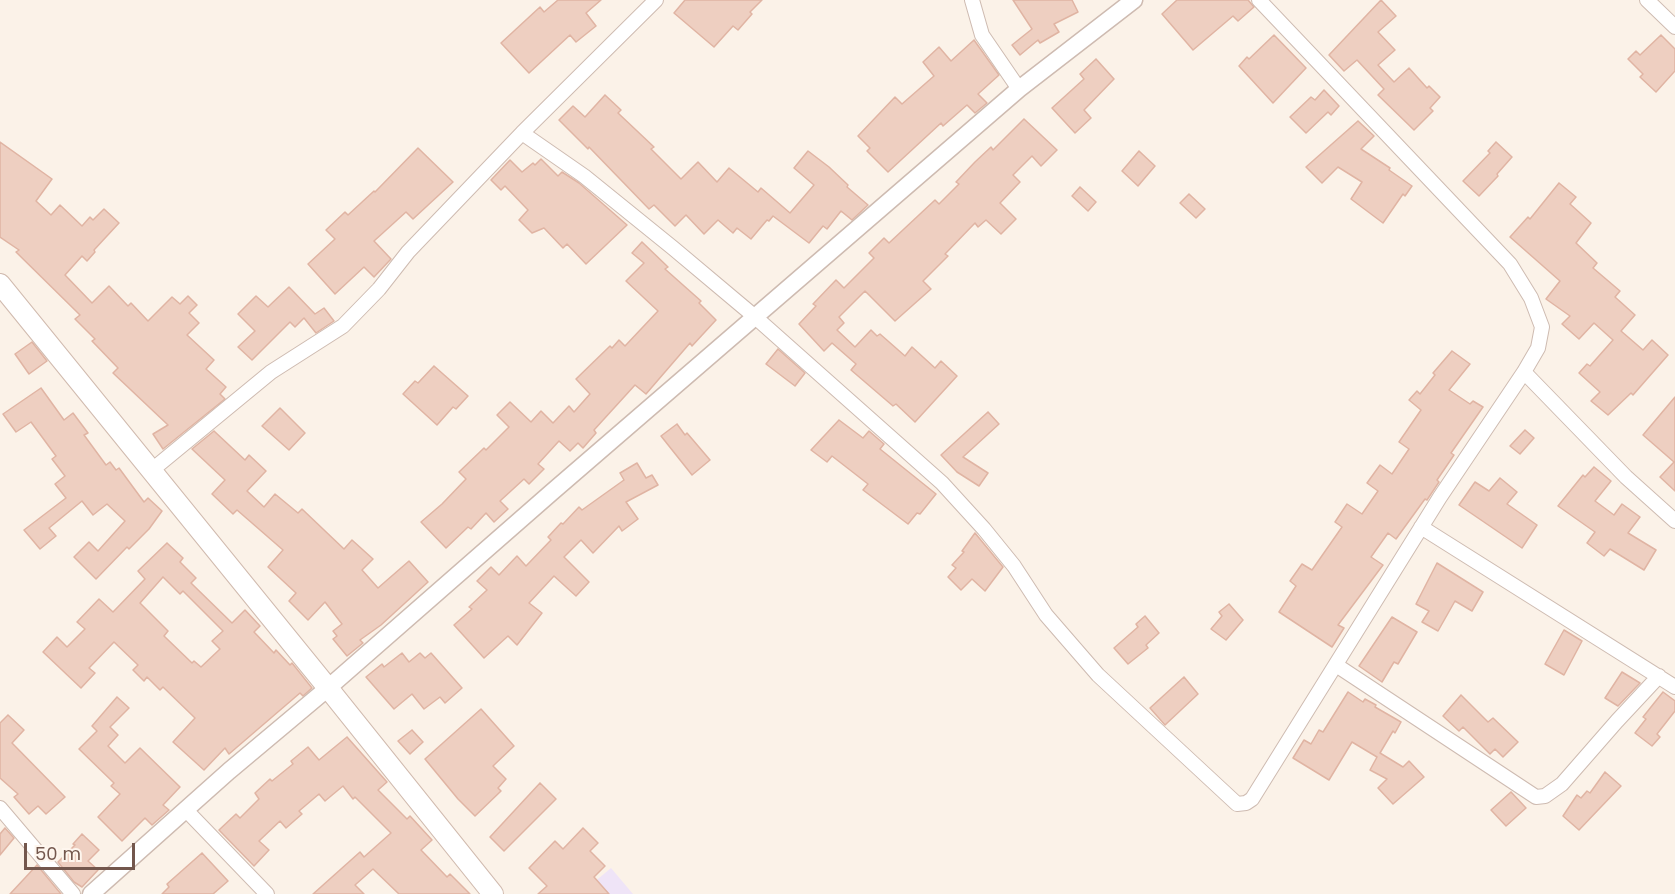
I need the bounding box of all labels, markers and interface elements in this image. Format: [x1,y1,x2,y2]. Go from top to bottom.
scale bar [27,831,138,869]
text: 50 m [35,841,81,866]

